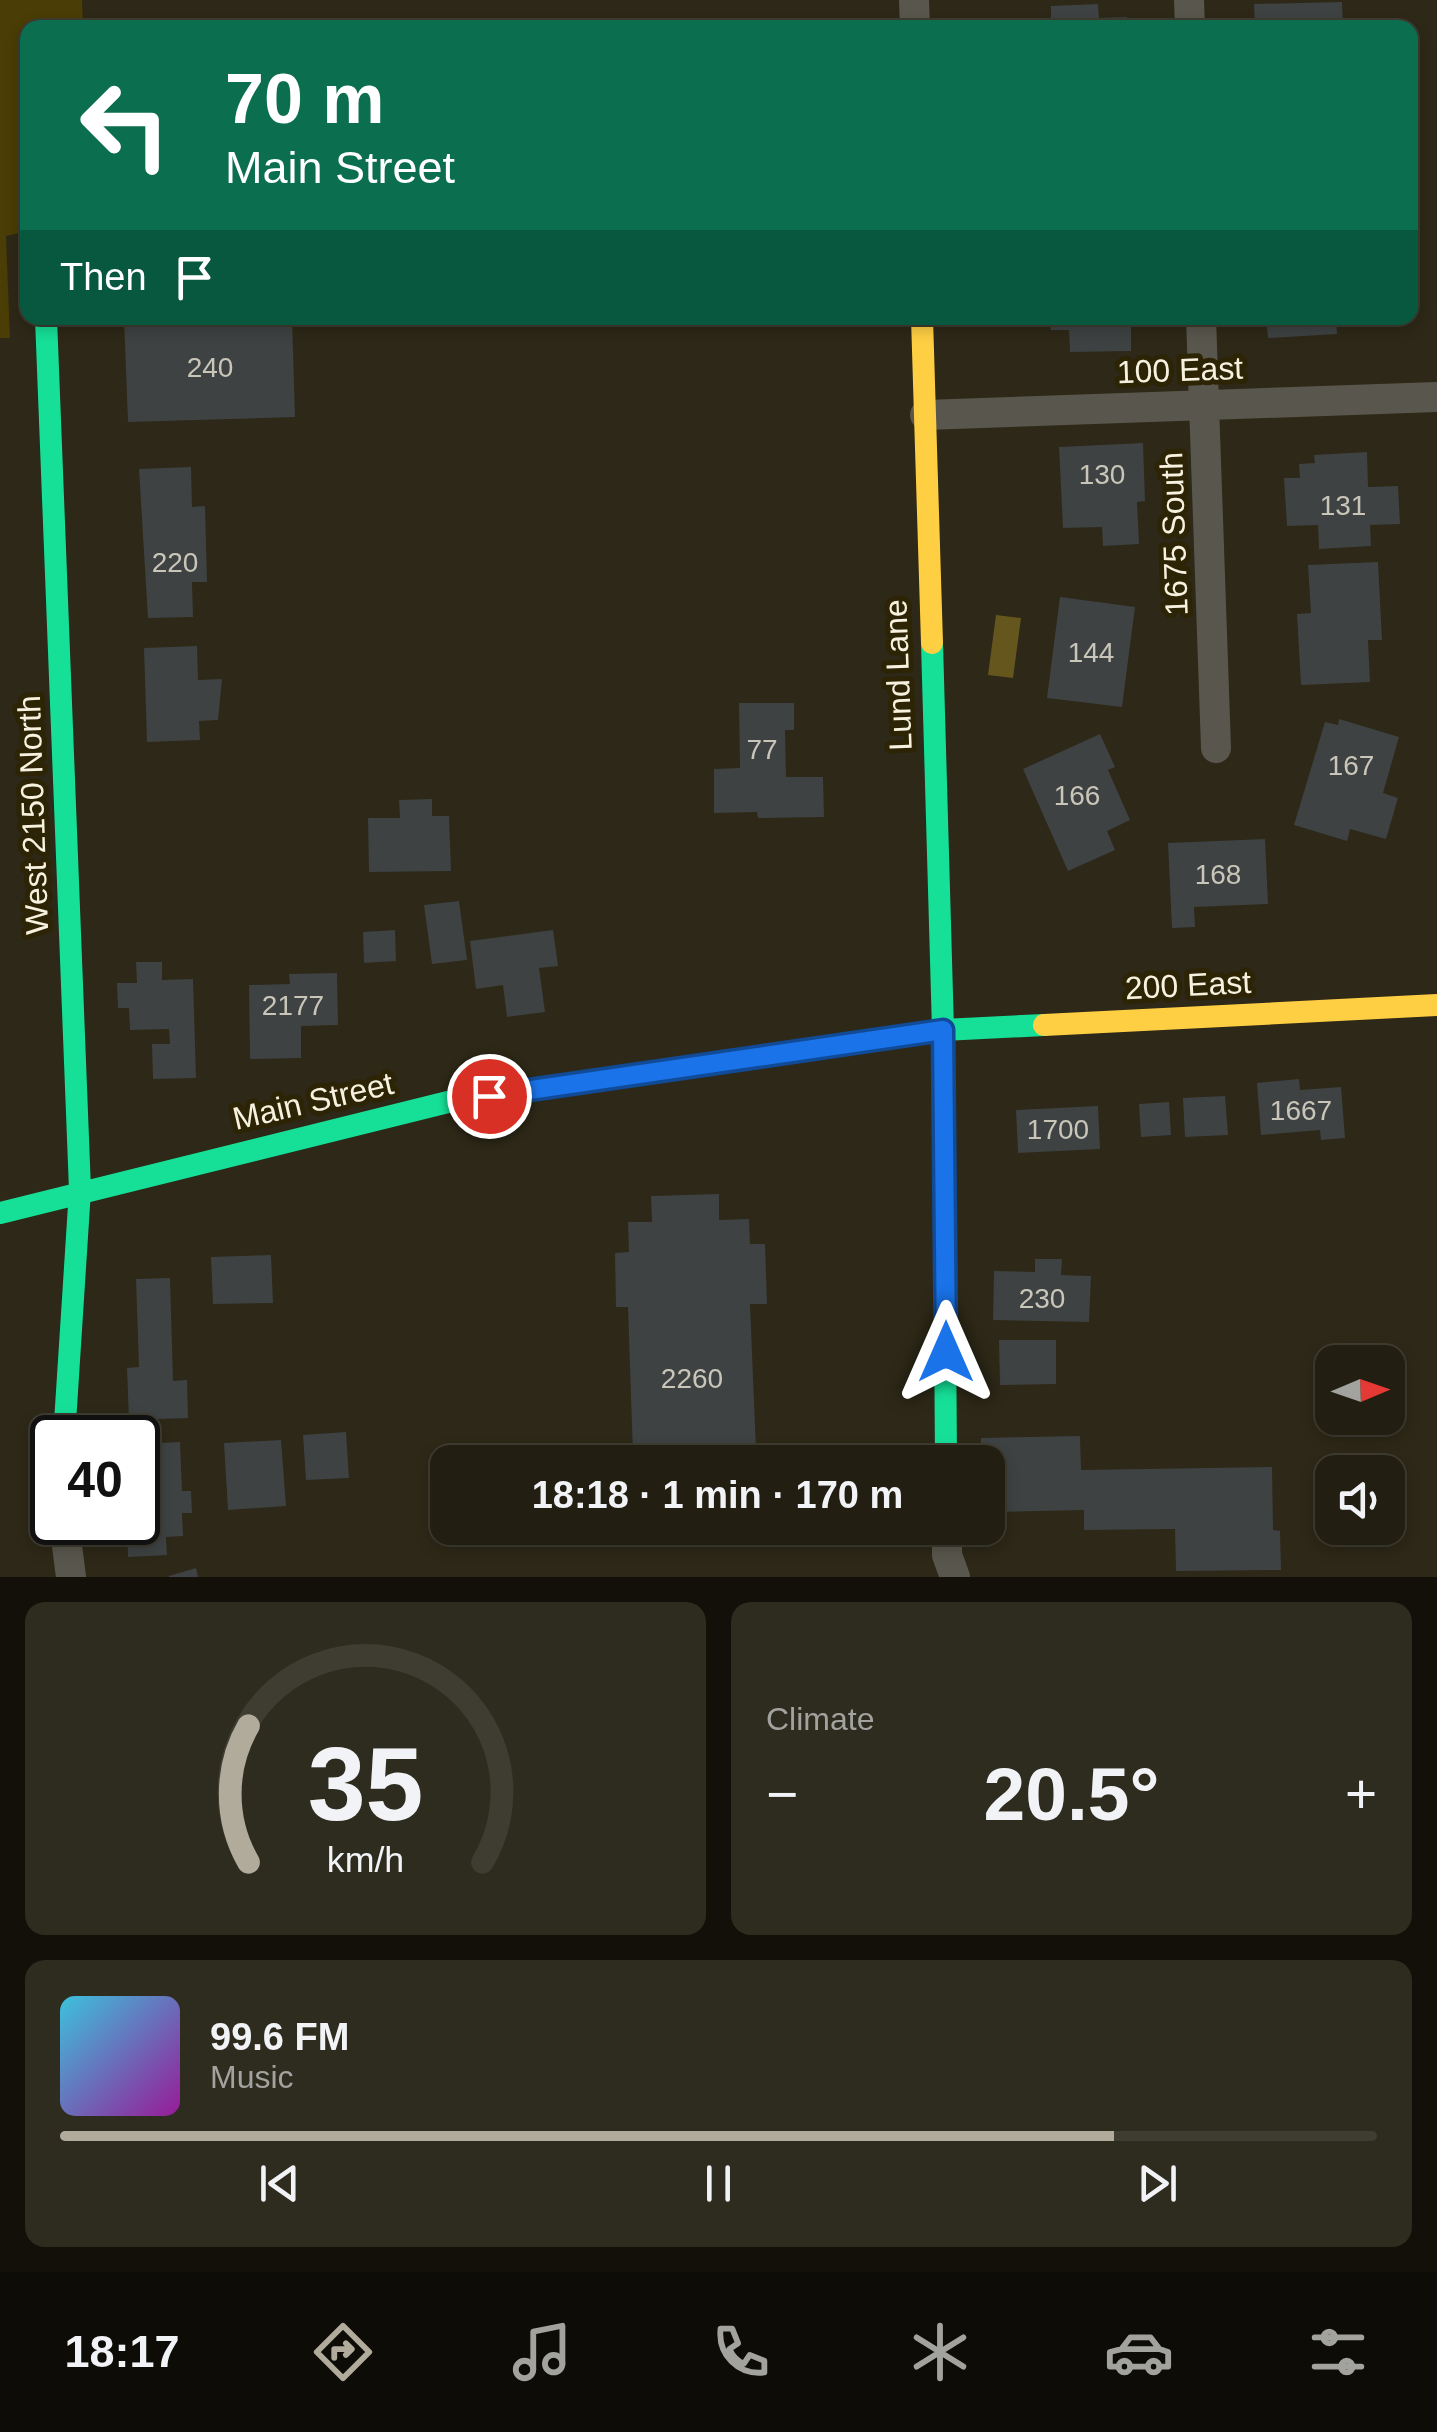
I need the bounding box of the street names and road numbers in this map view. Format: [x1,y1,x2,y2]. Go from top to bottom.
street label: 100 East [1116,350,1244,390]
street label: 1675 South [1153,452,1195,616]
street label: Lund Lane [877,599,919,751]
street label: West 2150 North [11,695,55,935]
street label: 200 East [1124,964,1252,1006]
street label: Main Street [229,1065,397,1137]

